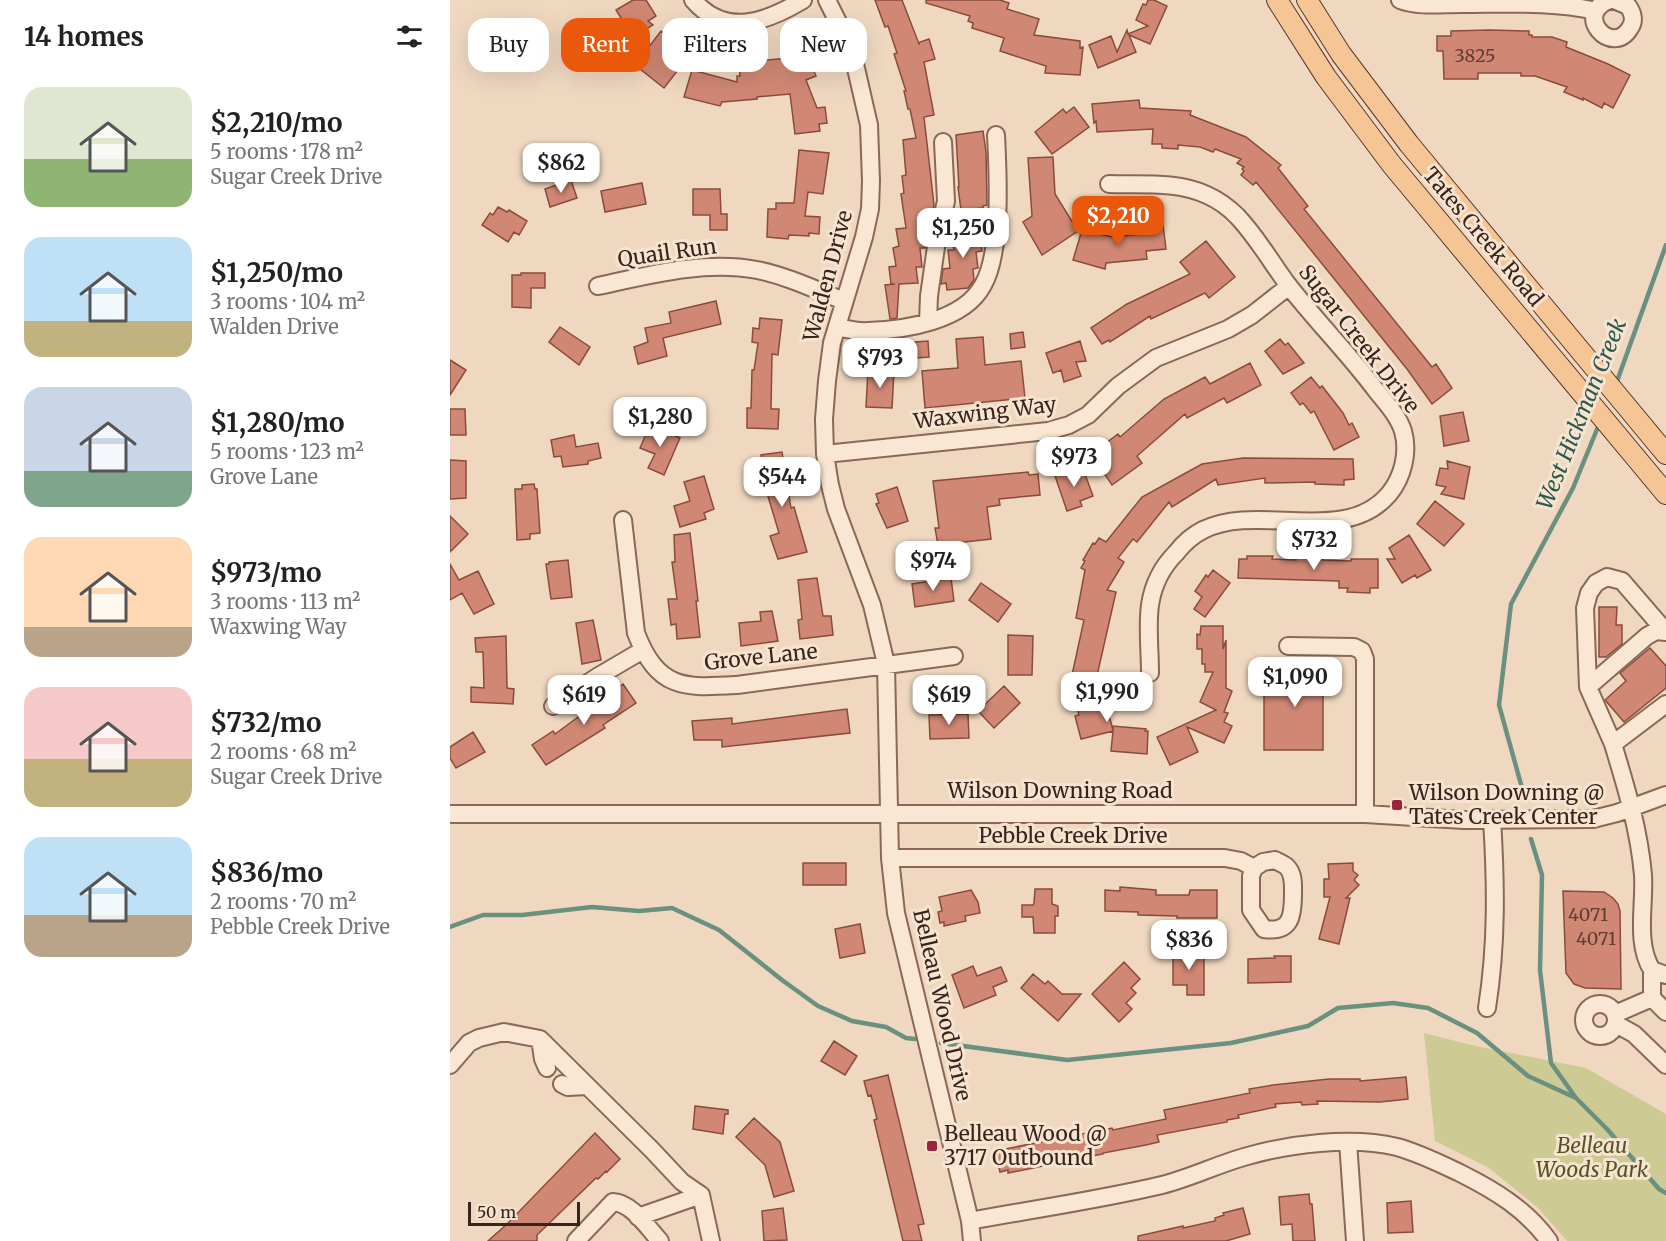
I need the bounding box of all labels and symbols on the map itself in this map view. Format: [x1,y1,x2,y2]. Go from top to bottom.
house number: 3825 [1454,44,1496,67]
pin: $862 [525,143,597,194]
street label: Tates Creek Road [1417,162,1550,312]
pin: $2,210 [1069,196,1167,247]
street label: Walden Drive [797,207,858,346]
pin: $1,250 [914,208,1012,259]
street label: Quail Run [616,232,718,273]
street label: Sugar Creek Drive [1293,259,1426,418]
water label: West Hickman Creek [1530,314,1632,514]
pin: $793 [844,338,916,389]
street label: Waxwing Way [911,390,1059,435]
pin: $1,280 [611,397,709,448]
pin: $973 [1038,437,1110,488]
pin: $544 [746,457,818,508]
pin: $732 [1278,520,1350,571]
pin: $974 [897,541,969,592]
street label: Grove Lane [703,637,819,676]
pin: $1,090 [1246,657,1344,708]
pin: $1,990 [1058,672,1156,723]
pin: $619 [548,675,620,726]
pin: $619 [913,675,985,726]
street label: Wilson Downing Road [946,777,1173,804]
place label: Wilson Downing @ Tates Creek Center [1408,779,1605,830]
marker: Wilson Downing @ Tates Creek Center [1390,798,1404,812]
street label: Pebble Creek Drive [979,822,1168,849]
house number: 4071 [1568,903,1608,926]
street label: Belleau Wood Drive [907,906,978,1104]
pin: $836 [1153,920,1225,971]
house number: 4071 [1576,927,1616,950]
place label: Belleau Wood @ 3717 Outbound [944,1120,1107,1171]
park label: Belleau Woods Park [1536,1132,1649,1183]
marker: Belleau Wood @ 3717 Outbound [925,1139,939,1153]
scale bar [468,1199,580,1226]

